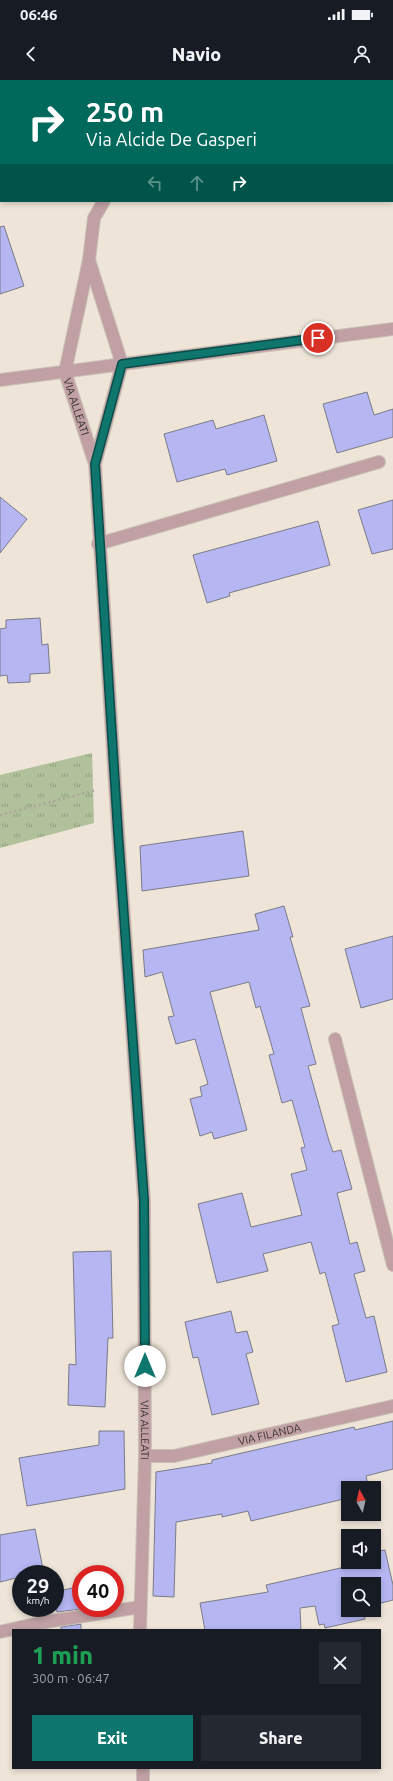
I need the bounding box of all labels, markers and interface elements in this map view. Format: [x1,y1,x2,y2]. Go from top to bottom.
text: 06:46 [20,6,58,23]
icon: back [20,43,42,65]
icon: person [351,43,373,65]
text: Navio [172,44,221,64]
icon: right [20,96,72,148]
text: 250 m [86,96,164,127]
text: Via Alcide De Gasperi [86,129,257,149]
icon: left [144,172,166,194]
icon: ahead [186,172,208,194]
icon: right [228,172,250,194]
pin [301,321,335,355]
icon: arrive [307,327,329,349]
street label: VIA ALLEATI [61,376,91,437]
position arrow [124,1345,166,1387]
street label: VIA ALLEATI [139,1400,151,1460]
street label: VIA FILANDA [237,1421,303,1447]
north arrow [341,1481,381,1521]
map controls [341,1481,381,1617]
button: sound [341,1529,381,1569]
speed limit sign: 40 [72,1565,124,1617]
text: 29 [27,1574,49,1597]
button: search [341,1577,381,1617]
text: km/h [26,1595,50,1606]
text: 1 min [32,1642,93,1669]
button: close [319,1642,361,1684]
text: 300 m · 06:47 [32,1671,110,1685]
button: Exit [32,1715,193,1761]
button: Share [201,1715,361,1761]

